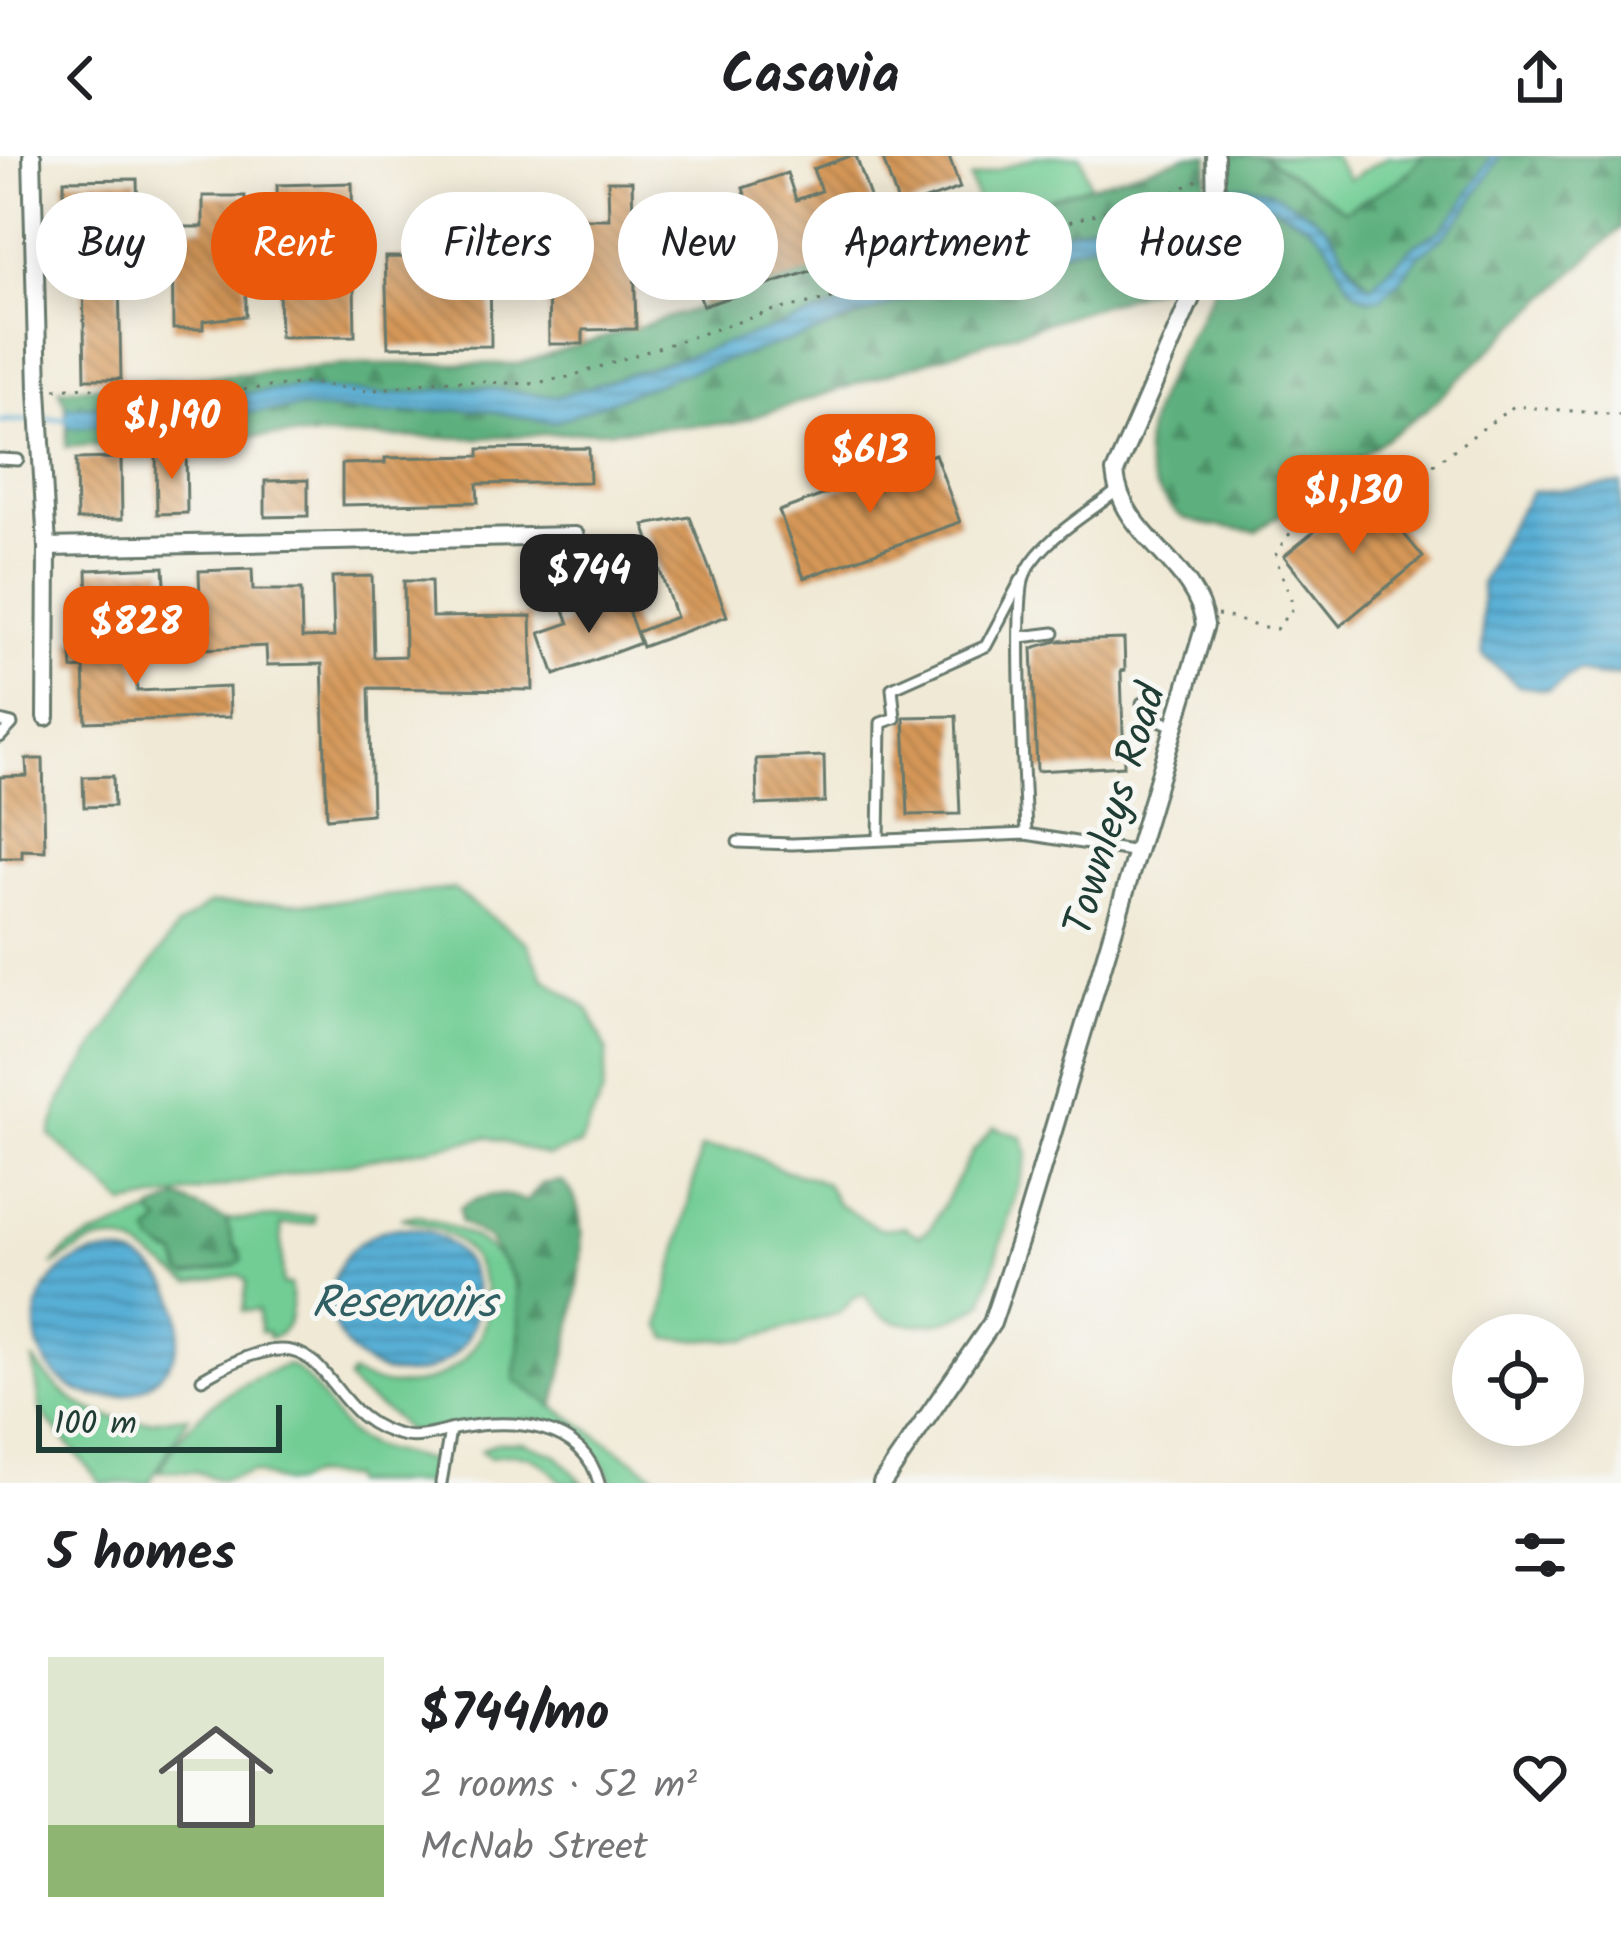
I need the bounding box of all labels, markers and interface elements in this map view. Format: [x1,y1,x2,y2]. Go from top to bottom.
text: Casavia [722,35,899,121]
icon: back [48,45,114,111]
icon: share [1507,45,1573,111]
chip: Buy [36,192,187,300]
chip: Rent [211,192,377,300]
chip: Filters [401,192,594,300]
chip: New [618,192,778,300]
chip: Apartment [802,192,1072,300]
chip: House [1096,192,1284,300]
pin: $1,190 [74,380,270,482]
text: $1,190 [124,388,220,450]
pin: $613 [799,414,941,516]
text: $613 [831,422,909,484]
pin: $1,130 [1255,455,1451,557]
text: $1,130 [1304,463,1402,525]
pin: $744 [518,534,660,636]
text: $744 [547,542,631,604]
pin: $828 [65,586,207,688]
text: $828 [90,594,182,656]
street label: Townleys Road [1046,675,1187,944]
water label: Reservoirs [312,1269,501,1341]
map controls [1452,1314,1584,1446]
button: locate [1452,1314,1584,1446]
scale bar [36,1399,282,1452]
text: 100 m [54,1399,137,1452]
text: 5 homes [48,1515,236,1596]
icon: filters [1507,1522,1573,1588]
text: $744/mo [420,1675,609,1756]
icon: home [144,1705,288,1849]
icon: heart [1507,1744,1573,1810]
text: 2 rooms · 52 m² [420,1756,697,1818]
text: McNab Street [420,1818,648,1880]

